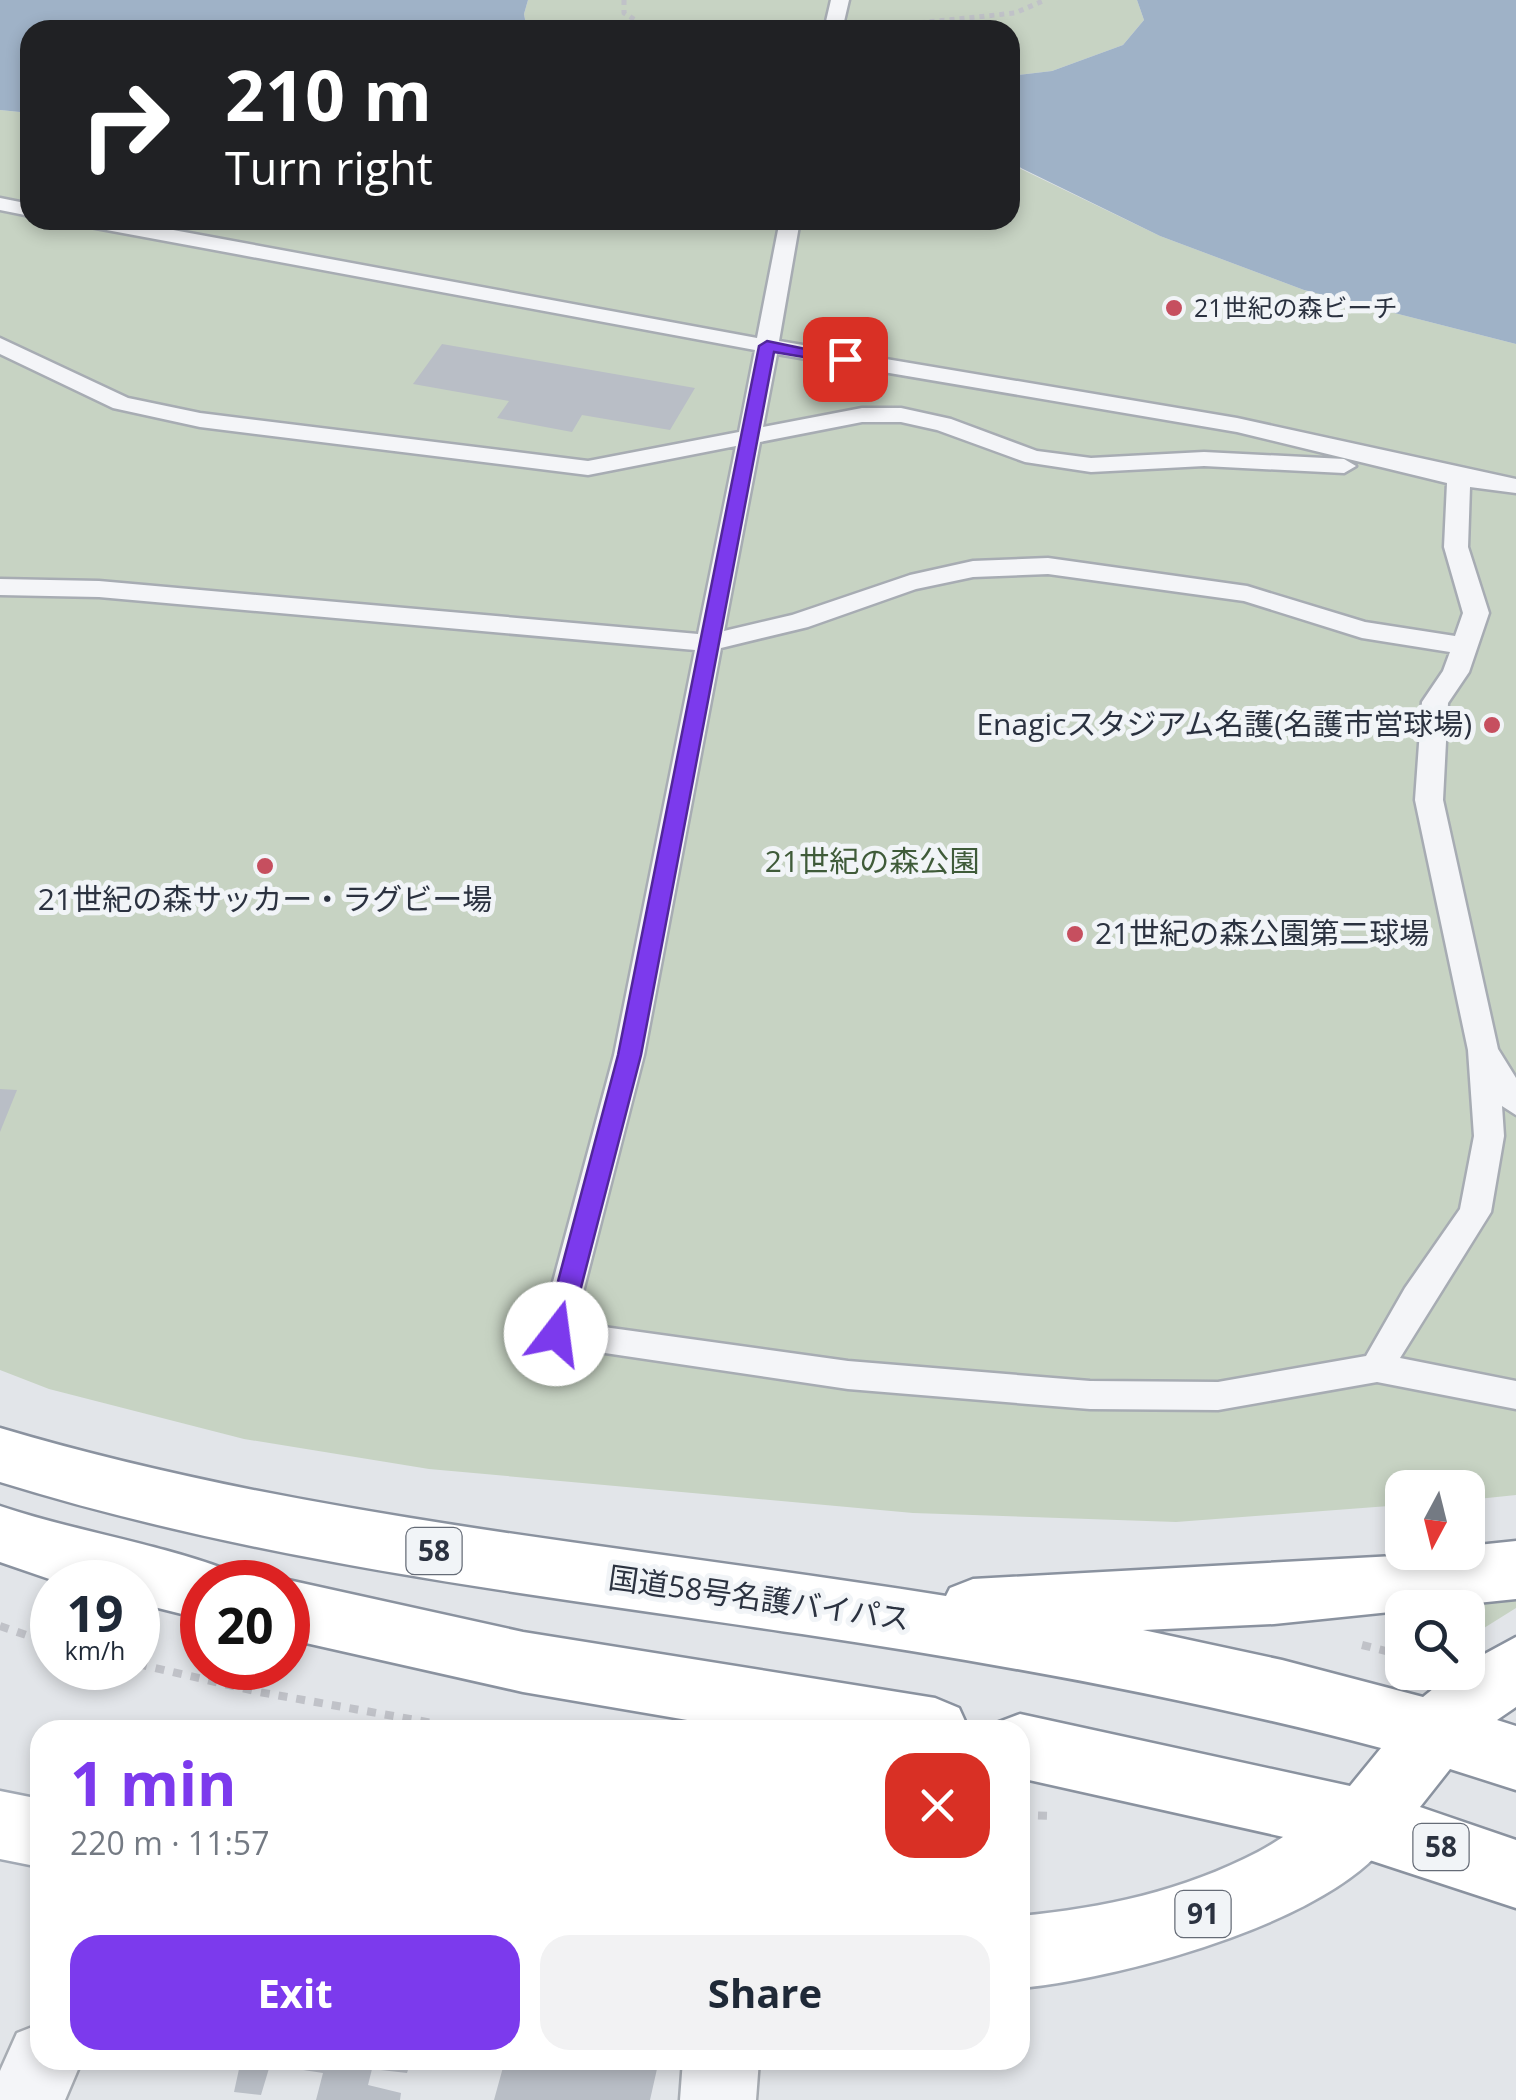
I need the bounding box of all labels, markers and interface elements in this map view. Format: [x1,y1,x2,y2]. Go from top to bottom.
text: 210 m [225,46,432,142]
icon: right [60,60,190,190]
text: Turn right [225,137,433,198]
place label: 21世紀の森ビーチ [1194,290,1398,324]
marker: 21世紀の森ビーチ [1163,297,1185,319]
pin [803,317,888,402]
icon: arrive [818,332,873,387]
place label: Enagicスタジアム名護(名護市営球場) [976,703,1472,744]
marker: Enagicスタジアム名護(名護市営球場) [1481,714,1503,736]
park label: 21世紀の森公園 [765,840,979,881]
marker: 21世紀の森サッカー・ラグビー場 [254,855,276,877]
place label: 21世紀の森サッカー・ラグビー場 [38,878,492,919]
place label: 21世紀の森公園第二球場 [1095,912,1429,953]
marker: 21世紀の森公園第二球場 [1064,923,1086,945]
position arrow [504,1282,608,1386]
north arrow [1385,1470,1485,1570]
map controls [1385,1470,1485,1690]
road number: 58 [406,1528,462,1574]
street label: 国道58号名護バイパス [606,1556,912,1639]
speed limit sign: 20 [180,1560,310,1690]
text: 19 [66,1579,124,1647]
button: search [1385,1590,1485,1690]
text: km/h [65,1633,125,1667]
text: 1 min [70,1742,237,1824]
button: close [885,1753,990,1858]
text: 220 m · 11:57 [70,1821,269,1864]
road number: 58 [1414,1824,1468,1870]
road number: 91 [1176,1891,1230,1937]
button: Exit [70,1935,520,2050]
button: Share [540,1935,990,2050]

